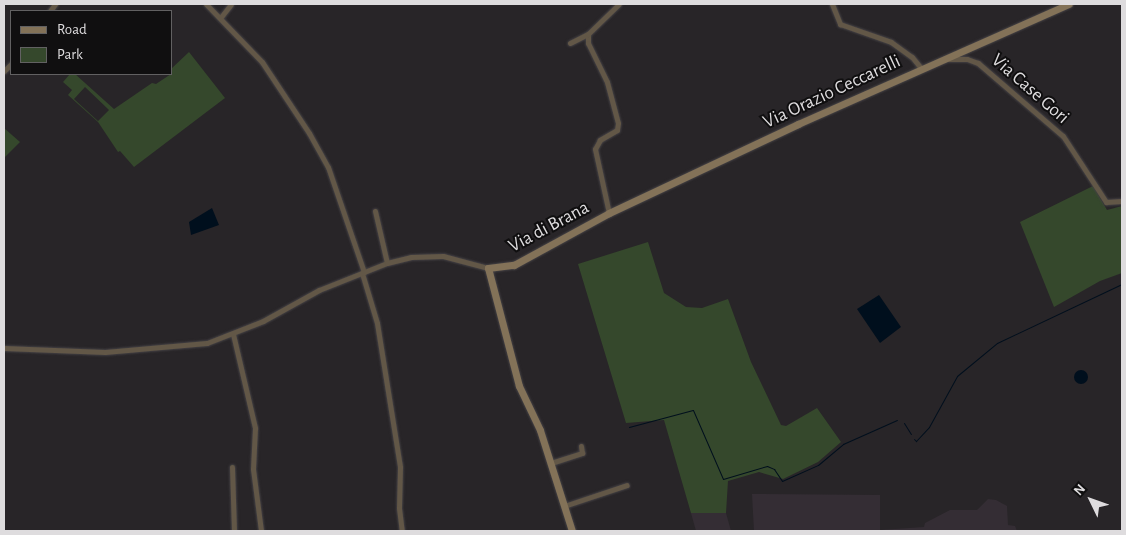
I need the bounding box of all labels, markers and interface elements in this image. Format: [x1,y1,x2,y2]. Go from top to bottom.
legend [10,10,172,75]
text: Road [57,22,87,37]
text: Park [57,47,83,62]
street label: Via Case Gori [986,49,1074,129]
street label: Via Orazio Ceccarelli [760,50,904,134]
street label: Via di Brana [505,196,593,258]
north arrow [1066,475,1116,525]
text: N [1071,482,1088,498]

